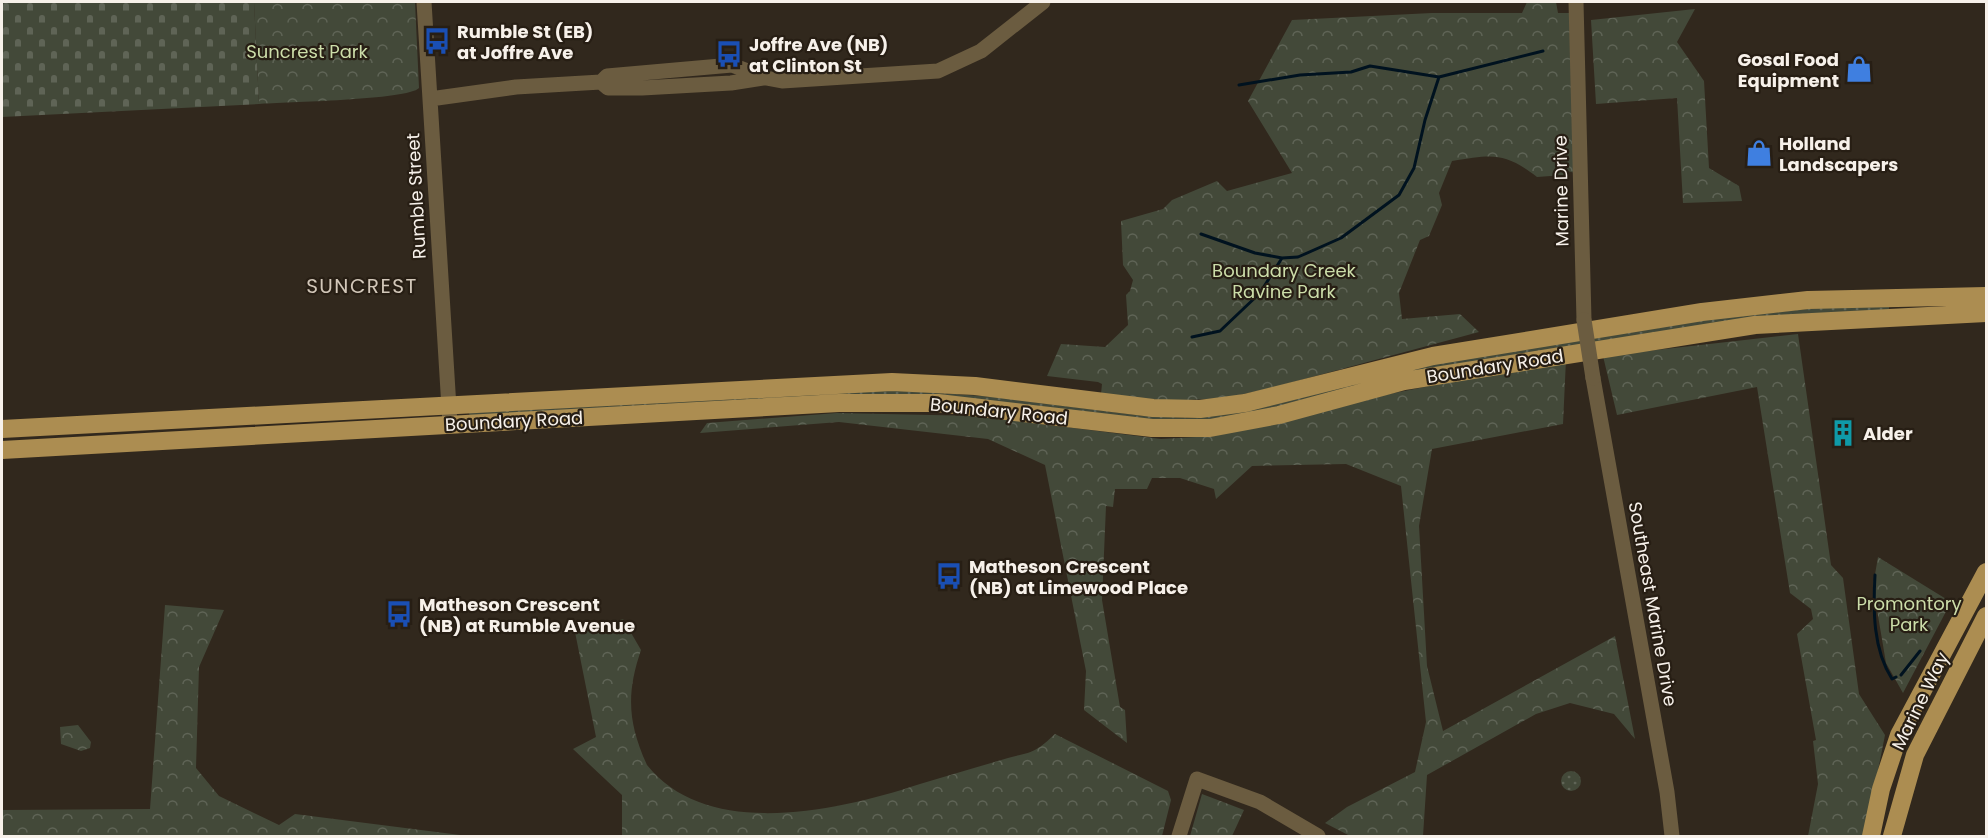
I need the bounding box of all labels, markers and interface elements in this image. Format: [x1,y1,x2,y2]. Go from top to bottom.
place label: Rumble St (EB) at Joffre Ave [457,19,593,65]
bus stop icon: Rumble St (EB) at Joffre Ave [422,26,452,56]
place label: Joffre Ave (NB) at Clinton St [749,32,888,78]
park label: Suncrest Park [246,39,369,64]
bus stop icon: Joffre Ave (NB) at Clinton St [714,39,744,69]
place label: Gosal Food Equipment [1737,47,1839,93]
shop icon: Gosal Food Equipment [1844,54,1874,84]
place label: Holland Landscapers [1779,131,1898,177]
street label: Rumble Street [400,132,432,260]
street label: Marine Drive [1548,135,1574,247]
shop icon: Holland Landscapers [1744,138,1774,168]
park label: Boundary Creek Ravine Park [1212,258,1357,304]
district label: SUNCREST [306,272,418,300]
street label: Boundary Road [1425,343,1565,389]
street label: Boundary Road [929,391,1069,431]
street label: Boundary Road [444,405,584,437]
building icon: Alder [1828,418,1858,448]
place label: Alder [1863,421,1913,446]
street label: Southeast Marine Drive [1623,500,1683,708]
place label: Matheson Crescent (NB) at Limewood Place [969,554,1188,600]
bus stop icon: Matheson Crescent (NB) at Limewood Place [934,561,964,591]
park label: Promontory Park [1856,591,1962,637]
place label: Matheson Crescent (NB) at Rumble Avenue [419,592,635,638]
bus stop icon: Matheson Crescent (NB) at Rumble Avenue [384,599,414,629]
street label: Marine Way [1885,648,1955,754]

